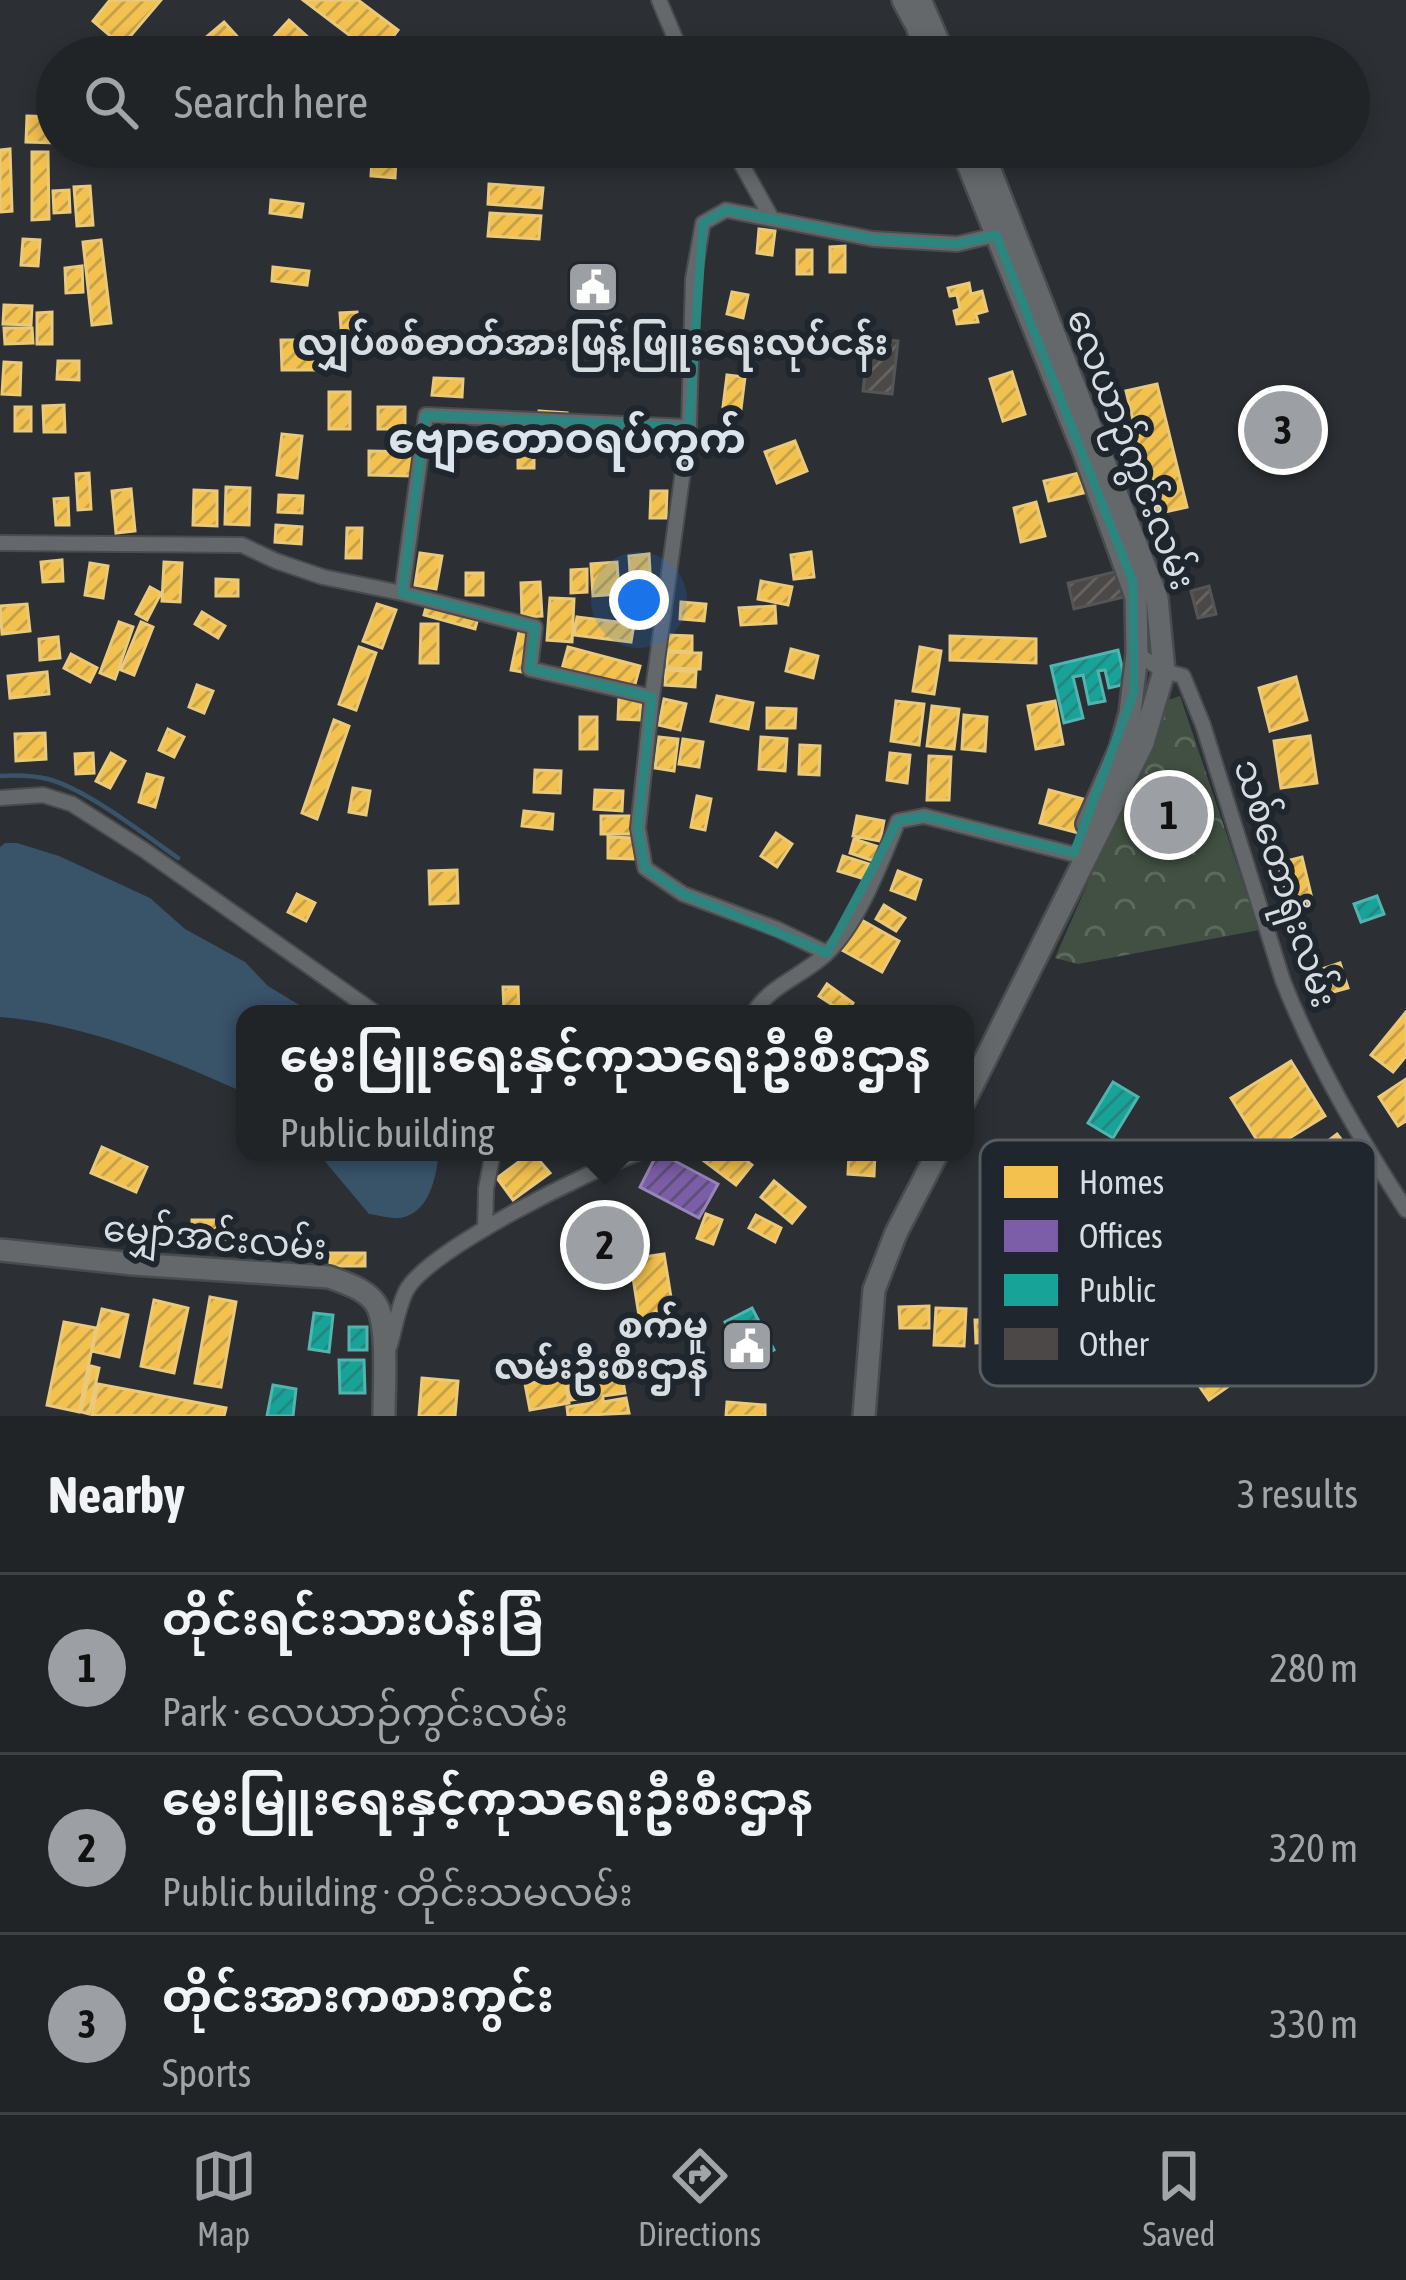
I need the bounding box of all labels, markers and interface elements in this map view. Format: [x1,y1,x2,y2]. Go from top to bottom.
search box [36,36,1370,168]
icon: search [78,69,144,135]
text: Search here [174,76,368,128]
public building icon: လျှပ်စစ်ဓာတ်အားဖြန့်ဖြူးရေးလုပ်ငန်း [565,259,621,315]
street label: လေယာဉ်ကွင်းလမ်း [1051,302,1208,598]
place label: လျှပ်စစ်ဓာတ်အားဖြန့်ဖြူးရေးလုပ်ငန်း [298,318,888,372]
pin: 3 [1244,385,1322,475]
district label: ဗျောတောဝရပ်ကွက် [388,411,746,473]
your location [609,570,669,630]
street label: သစ်တောရုံးလမ်း [1218,753,1349,1015]
pin: 1 [1130,770,1208,860]
popup [236,1005,974,1161]
text: မွေးမြူးရေးနှင့်ကုသရေးဦးစီးဌာန [280,1030,930,1082]
text: Public building [280,1111,495,1155]
legend [980,1140,1376,1386]
text: Homes [1079,1163,1164,1201]
pin: 2 [566,1200,644,1290]
street label: မျှော်အင်းလမ်း [101,1203,329,1277]
text: Offices [1079,1217,1163,1255]
text: Public [1079,1271,1156,1309]
place label: စက်မူ လမ်းဦးစီးဌာန [494,1301,708,1396]
public building icon: စက်မူ လမ်းဦးစီးဌာန [719,1318,775,1374]
text: Other [1079,1325,1150,1363]
text: Nearby [48,1465,185,1524]
text: 3 results [1237,1472,1358,1516]
text: တိုင်းရင်းသားပန်းခြံ [162,1593,543,1645]
text: 1 [78,1646,96,1690]
text: 280 m [1270,1646,1358,1690]
text: Park · လေယာဉ်ကွင်းလမ်း [162,1690,568,1734]
text: မွေးမြူးရေးနှင့်ကုသရေးဦးစီးဌာန [162,1773,813,1825]
text: 2 [78,1826,96,1870]
text: 320 m [1270,1826,1358,1870]
text: Public building · တိုင်းသမလမ်း [162,1870,633,1914]
text: တိုင်းအားကစားကွင်း [162,1970,554,2022]
text: 3 [78,2002,96,2046]
text: 330 m [1270,2002,1358,2046]
text: Sports [162,2051,251,2095]
tab: Map [191,2143,257,2253]
tab: Directions [638,2143,761,2253]
tab: Saved [1142,2143,1215,2253]

